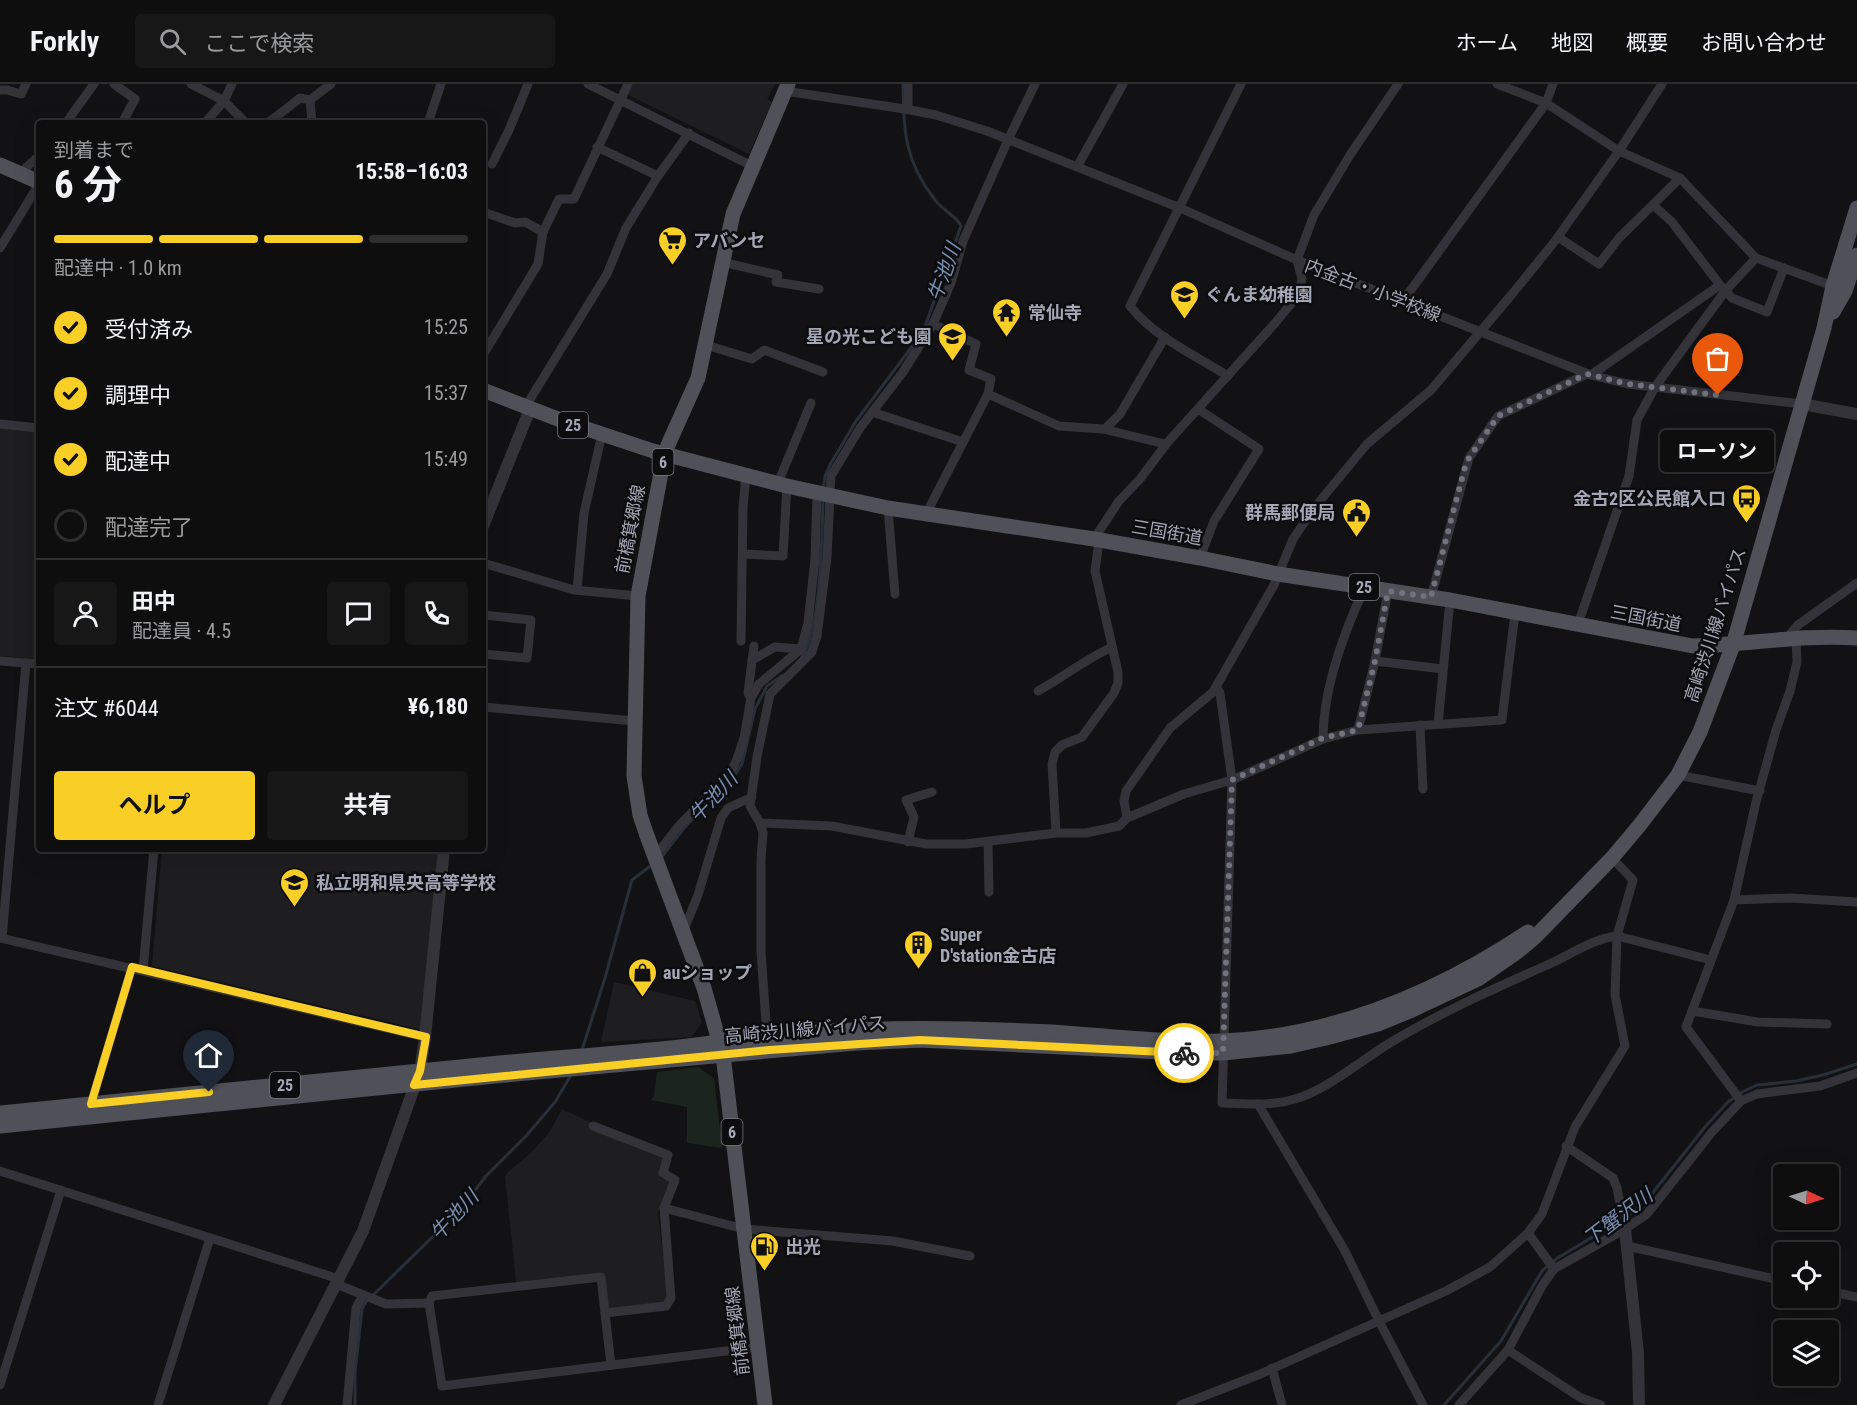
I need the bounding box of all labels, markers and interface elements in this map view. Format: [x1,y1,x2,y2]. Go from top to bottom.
search box [135,14,555,68]
text: Forkly [30,25,99,58]
icon: search [156,25,189,58]
text: ここで検索 [204,31,314,56]
text: ホーム [1456,31,1518,55]
text: 地図 [1551,31,1593,55]
text: 概要 [1626,31,1668,55]
text: お問い合わせ [1701,31,1827,55]
text: 到着まで [54,138,134,162]
text: 15:58–16:03 [355,159,468,184]
text: 6 分 [54,162,122,208]
supermarket icon: アバンセ [656,224,688,266]
place label: アバンセ [693,230,765,251]
water label: 牛池川 [922,238,966,304]
street label: 内金古・小学校線 [1302,254,1444,326]
text: 配達中 · 1.0 km [54,256,182,280]
school or university icon: ぐんま幼稚園 [1168,278,1200,320]
place label: ぐんま幼稚園 [1205,284,1313,305]
temple icon: 常仙寺 [991,296,1023,338]
place label: 常仙寺 [1028,302,1082,323]
icon: check [54,311,87,344]
text: 15:25 [424,315,468,339]
text: 受付済み [105,317,193,342]
school or university icon: 星の光こども園 [937,320,969,362]
place label: 星の光こども園 [806,326,932,347]
pin [1692,333,1743,395]
icon: bag [1701,342,1734,375]
icon: check [54,377,87,410]
text: 15:37 [424,381,468,405]
text: 調理中 [105,383,171,408]
road number: 25 [558,412,588,438]
callout: ローソン [1661,431,1775,473]
text: ローソン [1677,439,1757,463]
icon: check [54,443,87,476]
text: 15:49 [424,447,468,471]
text: 配達中 [105,449,171,474]
road number: 6 [652,449,674,475]
bus stop icon: 金古2区公民館入口 [1731,482,1763,524]
street label: 前橋箕郷線 [611,483,649,575]
place label: 金古2区公民館入口 [1573,488,1726,509]
public building icon: 群馬郵便局 [1340,496,1372,538]
place label: 群馬郵便局 [1245,502,1335,523]
text: 配達完了 [105,515,193,540]
street label: 三国街道 [1130,515,1204,549]
street label: 高崎渋川線バイパス [1680,545,1750,705]
road number: 25 [1349,574,1379,600]
button: person [54,582,117,645]
button: chat [327,582,390,645]
button: phone [405,582,468,645]
text: 田中 [132,589,176,614]
street label: 三国街道 [1609,601,1683,635]
text: 配達員 · 4.5 [132,619,231,643]
text: ¥6,180 [408,694,468,719]
text: 注文 #6044 [54,696,159,721]
water label: 牛池川 [684,765,744,827]
button: ヘルプ [54,771,255,840]
button: 共有 [267,771,468,840]
school or university icon: 私立明和県央高等学校 [279,866,311,908]
place label: 私立明和県央高等学校 [316,872,496,893]
place label: Super D'station金古店 [940,924,1056,966]
building icon: Super D'station金古店 [903,928,935,970]
shop icon: auショップ [626,956,658,998]
place label: auショップ [663,962,752,983]
street label: 高崎渋川線バイパス [724,1011,886,1047]
courier [1154,1023,1214,1083]
pin [183,1030,234,1092]
icon: bike [1168,1037,1201,1070]
icon: home [192,1039,225,1072]
road number: 25 [270,1072,300,1098]
road number: 6 [722,1119,742,1145]
north arrow [1773,1164,1839,1230]
map controls [1773,1164,1839,1386]
water label: 下蟹沢川 [1579,1182,1659,1251]
water label: 牛池川 [425,1183,485,1245]
fuel station icon: 出光 [748,1230,780,1272]
place label: 出光 [785,1236,821,1257]
button: locate [1773,1242,1839,1308]
street label: 前橋箕郷線 [721,1285,753,1377]
button: layers [1773,1320,1839,1386]

